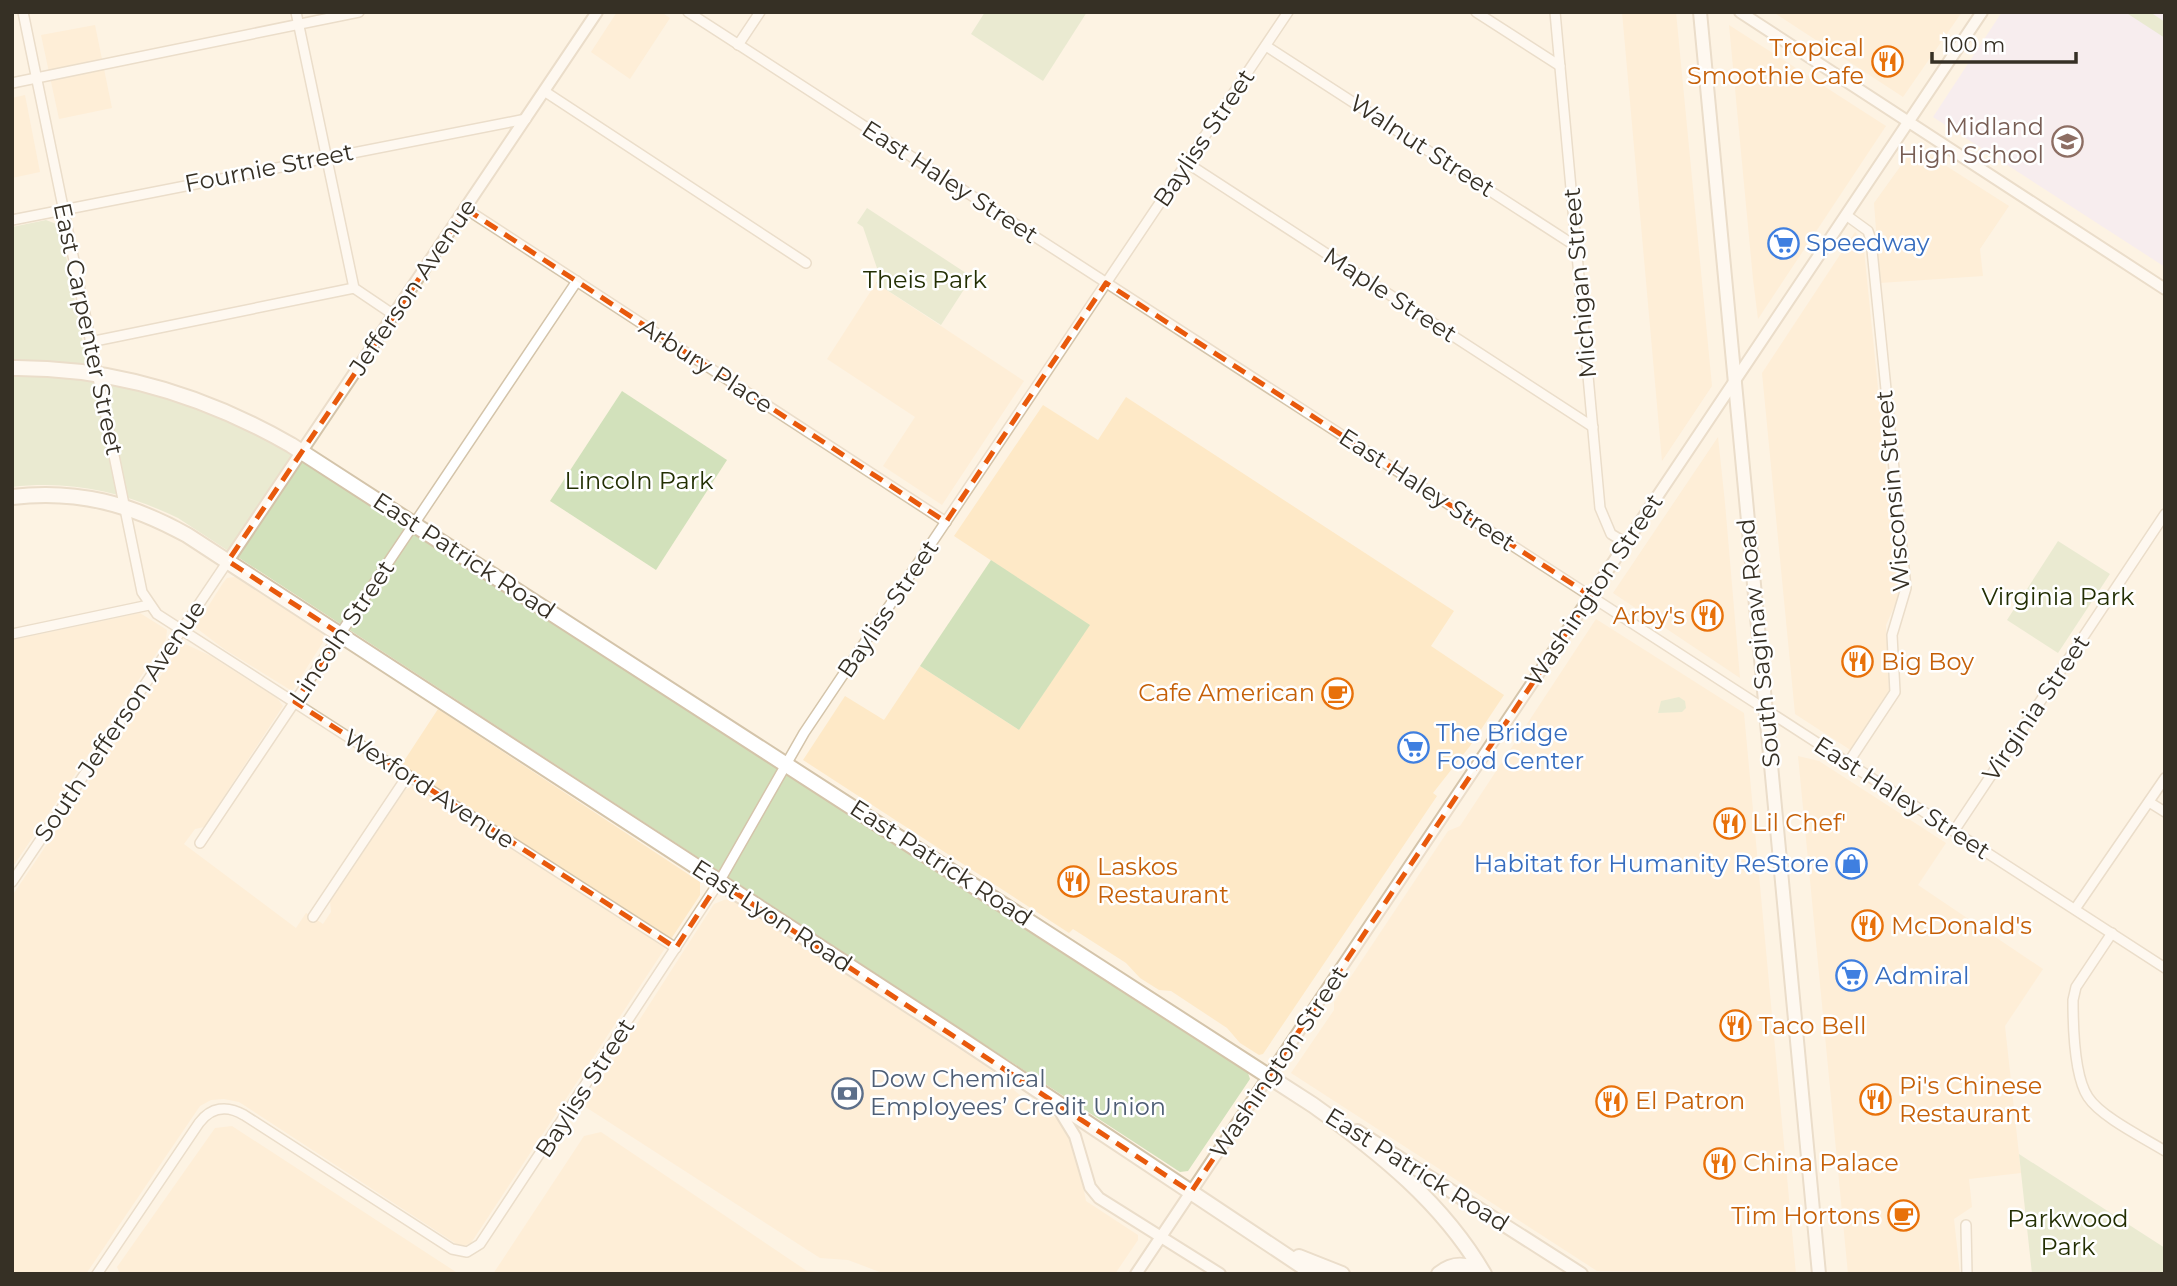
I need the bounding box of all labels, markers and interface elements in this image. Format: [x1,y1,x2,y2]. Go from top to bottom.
scale bar [1932,21,2076,65]
text: 100 m [1942,32,2005,57]
place label: Tropical Smoothie Cafe [1687,33,1864,90]
restaurant icon: Tropical Smoothie Cafe [1870,45,1904,79]
street label: Bayliss Street [1147,63,1260,212]
street label: Walnut Street [1344,88,1500,203]
place label: Midland High School [1898,112,2044,169]
street label: East Haley Street [857,114,1044,249]
school or university icon: Midland High School [2050,124,2084,158]
street label: Fournie Street [182,137,356,198]
street label: Michigan Street [1557,186,1602,379]
street label: Jefferson Avenue [342,193,482,381]
street label: East Carpenter Street [48,200,129,458]
supermarket icon: Speedway [1766,226,1800,260]
place label: Speedway [1806,228,1930,257]
street label: Maple Street [1318,241,1463,349]
park label: Theis Park [863,265,988,294]
street label: Arbury Place [634,312,779,420]
street label: Wisconsin Street [1869,389,1916,593]
street label: East Haley Street [1334,422,1521,557]
park label: Lincoln Park [565,466,714,495]
street label: East Patrick Road [368,486,561,625]
street label: Washington Street [1518,488,1669,692]
street label: South Saginaw Road [1731,517,1786,769]
street label: Bayliss Street [831,534,944,683]
street label: Lincoln Street [283,554,400,709]
park label: Virginia Park [1982,582,2135,611]
street label: South Jefferson Avenue [28,595,211,847]
restaurant icon: Arby's [1691,599,1725,633]
place label: Arby's [1613,601,1685,630]
street label: Virginia Street [1976,629,2095,787]
restaurant icon: Big Boy [1841,645,1875,679]
place label: Big Boy [1881,647,1974,676]
cafe icon: Cafe American [1321,676,1355,710]
place label: Cafe American [1138,678,1315,707]
place label: The Bridge Food Center [1436,718,1584,775]
street label: Wexford Avenue [338,723,520,855]
supermarket icon: The Bridge Food Center [1396,730,1430,764]
street label: East Haley Street [1809,730,1996,865]
street label: East Patrick Road [845,793,1038,932]
restaurant icon: Lil Chef' [1712,806,1746,840]
place label: Lil Chef' [1752,808,1846,837]
shop icon: Habitat for Humanity ReStore [1835,847,1869,881]
place label: Habitat for Humanity ReStore [1474,849,1829,878]
place label: Laskos Restaurant [1097,852,1229,909]
street label: East Lyon Road [687,853,858,978]
restaurant icon: Laskos Restaurant [1057,864,1091,898]
restaurant icon: McDonald's [1851,909,1885,943]
place label: McDonald's [1891,911,2032,940]
supermarket icon: Admiral [1835,959,1869,993]
street label: Washington Street [1203,960,1354,1164]
place label: Admiral [1875,961,1970,990]
restaurant icon: Taco Bell [1719,1009,1753,1043]
place label: Taco Bell [1759,1011,1866,1040]
street label: Bayliss Street [529,1013,640,1163]
place label: Dow Chemical Employees’ Credit Union [870,1064,1166,1121]
place label: Pi's Chinese Restaurant [1899,1071,2042,1128]
bank icon: Dow Chemical Employees’ Credit Union [830,1076,864,1110]
restaurant icon: Pi's Chinese Restaurant [1859,1083,1893,1117]
restaurant icon: El Patron [1595,1084,1629,1118]
place label: El Patron [1635,1086,1745,1115]
street label: East Patrick Road [1320,1101,1514,1238]
restaurant icon: China Palace [1703,1146,1737,1180]
place label: China Palace [1743,1148,1899,1177]
cafe icon: Tim Hortons [1886,1199,1920,1233]
place label: Tim Hortons [1731,1201,1880,1230]
park label: Parkwood Park [2007,1204,2129,1261]

